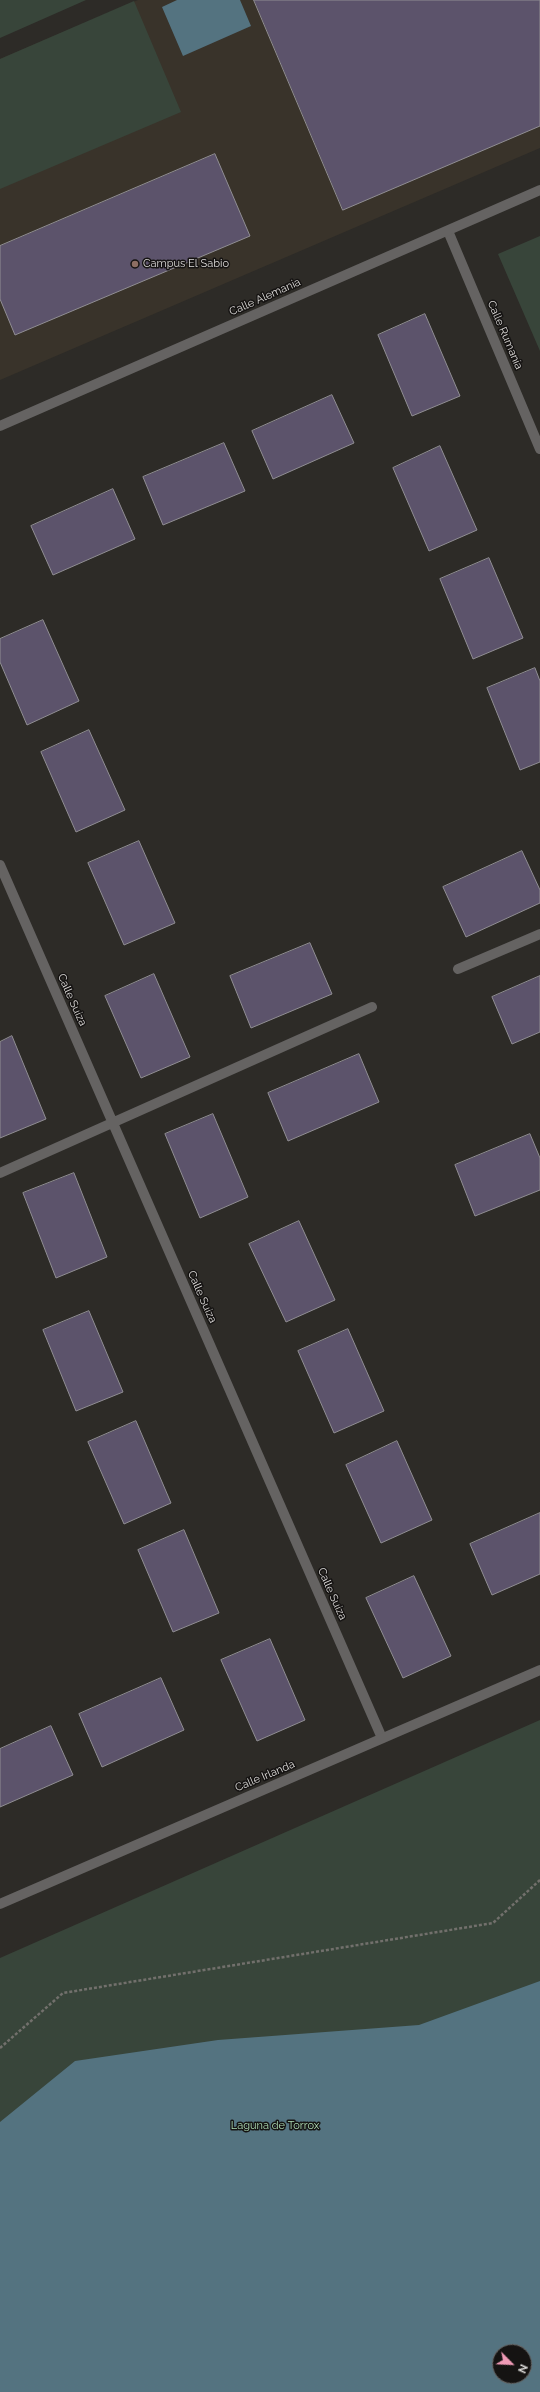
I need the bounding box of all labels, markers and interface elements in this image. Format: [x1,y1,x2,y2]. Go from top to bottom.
place label: Campus El Sabio [143,257,229,271]
marker: Campus El Sabio [130,259,140,269]
street label: Calle Alemania [227,275,303,319]
street label: Calle Rumanía [485,299,525,371]
street label: Calle Suiza [55,972,89,1028]
street label: Calle Suiza [185,1269,219,1325]
street label: Calle Suiza [315,1566,349,1622]
street label: Calle Irlanda [233,1757,297,1795]
park label: Laguna de Torrox [231,2119,319,2133]
north arrow [492,2344,532,2384]
text: N [515,2362,530,2375]

